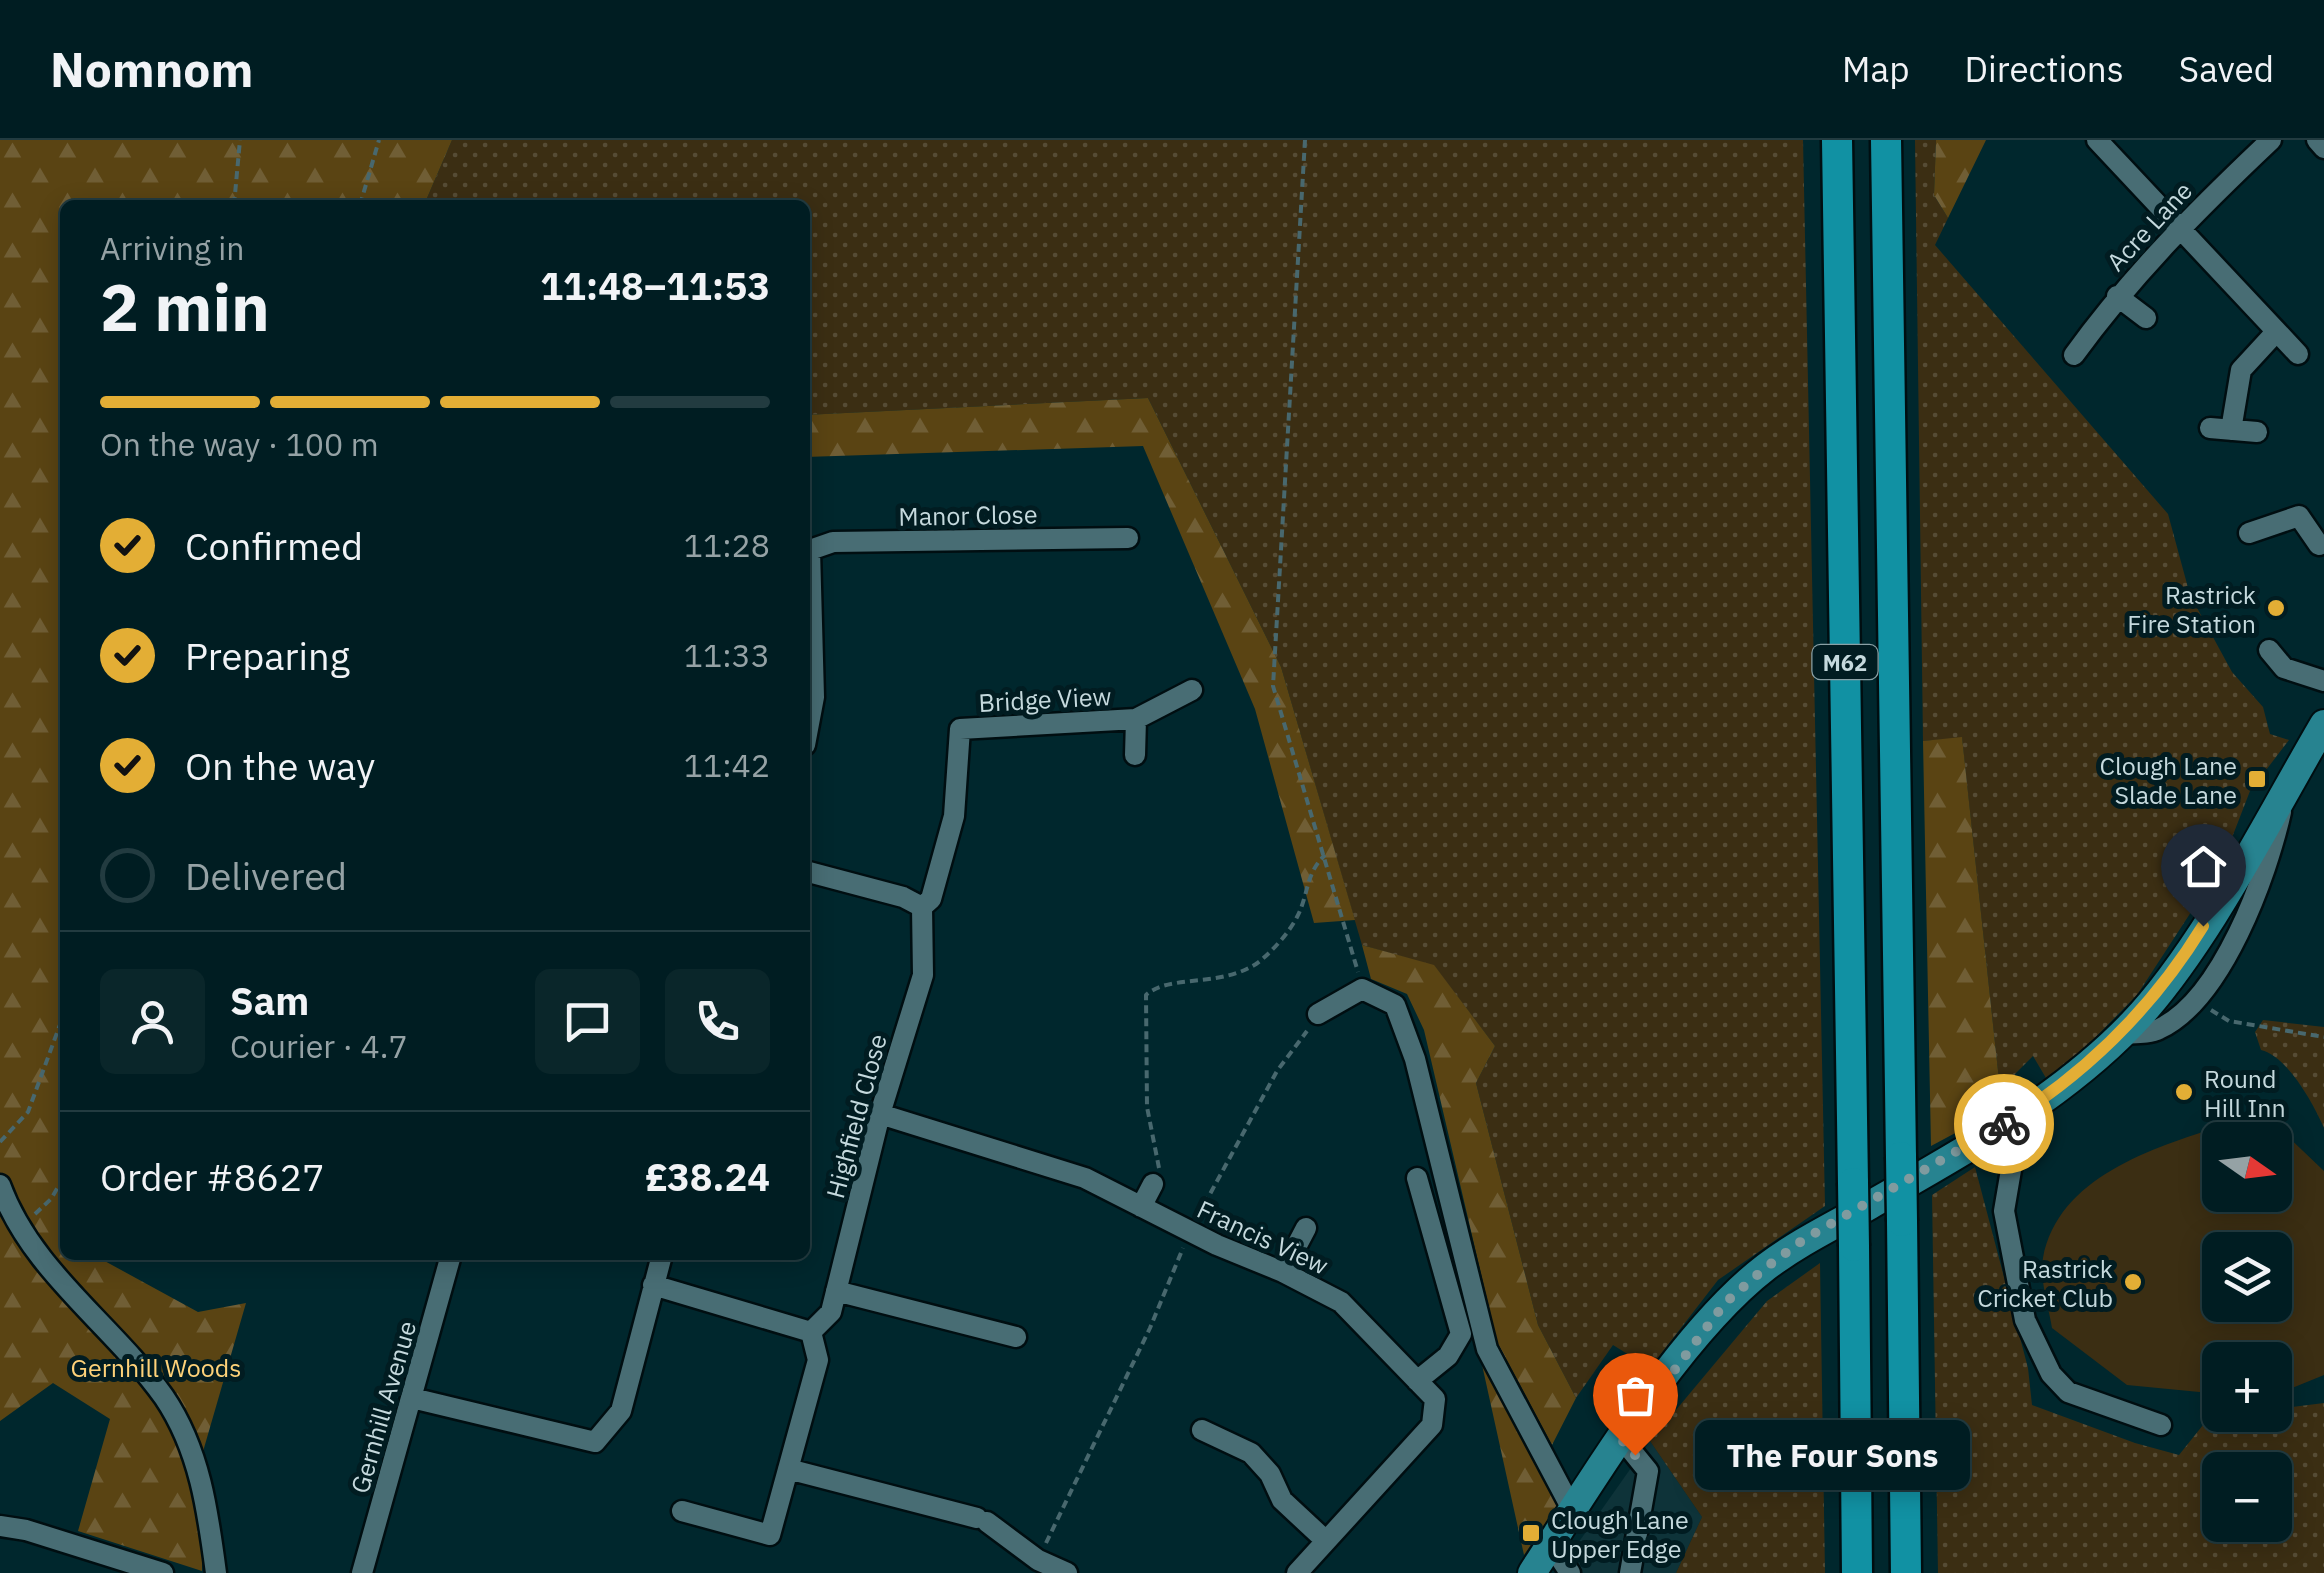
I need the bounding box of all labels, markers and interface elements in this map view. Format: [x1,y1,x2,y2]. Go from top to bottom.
text: Nomnom [50,38,253,100]
text: Map [1842,46,1910,92]
text: Directions [1965,46,2124,92]
text: Saved [2179,46,2274,92]
street label: Acre Lane [2099,174,2199,278]
text: Arriving in [100,227,245,269]
text: 11:48–11:53 [540,261,770,310]
text: 2 min [100,264,270,349]
text: On the way · 100 m [100,423,379,465]
street label: Manor Close [898,497,1038,533]
icon: check [100,518,155,573]
text: Confirmed [185,521,363,570]
text: 11:28 [684,524,770,566]
place label: Rastrick Fire Station [2127,578,2256,640]
marker: Rastrick Fire Station [2265,597,2287,619]
icon: check [100,628,155,683]
text: Preparing [185,631,350,680]
text: 11:33 [684,634,770,676]
road number: M62 [1812,645,1878,679]
street label: Bridge View [978,679,1112,719]
icon: check [100,738,155,793]
text: On the way [185,741,375,790]
text: 11:42 [684,744,770,786]
place label: Clough Lane Slade Lane [2099,749,2237,811]
marker: Clough Lane Slade Lane [2246,768,2268,790]
pin [2161,824,2246,927]
icon: home [2176,839,2231,894]
text: Delivered [185,851,347,900]
button: person [100,969,205,1074]
button: chat [535,969,640,1074]
button: phone [665,969,770,1074]
text: Sam [230,976,309,1025]
text: Courier · 4.7 [230,1025,408,1067]
street label: Highfield Close [818,1030,894,1202]
place label: Round Hill Inn [2204,1062,2286,1124]
courier [1954,1074,2054,1174]
marker: Round Hill Inn [2173,1081,2195,1103]
icon: bike [1977,1097,2032,1152]
north arrow [2202,1122,2292,1212]
map controls [2202,1122,2292,1542]
text: Order #8627 [100,1152,325,1201]
text: £38.24 [645,1152,770,1201]
street label: Francis View [1192,1192,1334,1282]
button: layers [2202,1232,2292,1322]
place label: Rastrick Cricket Club [1977,1252,2113,1314]
marker: Rastrick Cricket Club [2122,1271,2144,1293]
street label: Gernhill Avenue [343,1317,423,1497]
button: + [2202,1342,2292,1432]
park label: Gernhill Woods [71,1351,241,1384]
pin [1593,1353,1678,1456]
icon: bag [1608,1368,1663,1423]
callout: The Four Sons [1695,1420,1970,1490]
text: The Four Sons [1727,1434,1938,1476]
button: − [2202,1452,2292,1542]
place label: Clough Lane Upper Edge [1551,1503,1689,1565]
marker: Clough Lane Upper Edge [1520,1522,1542,1544]

